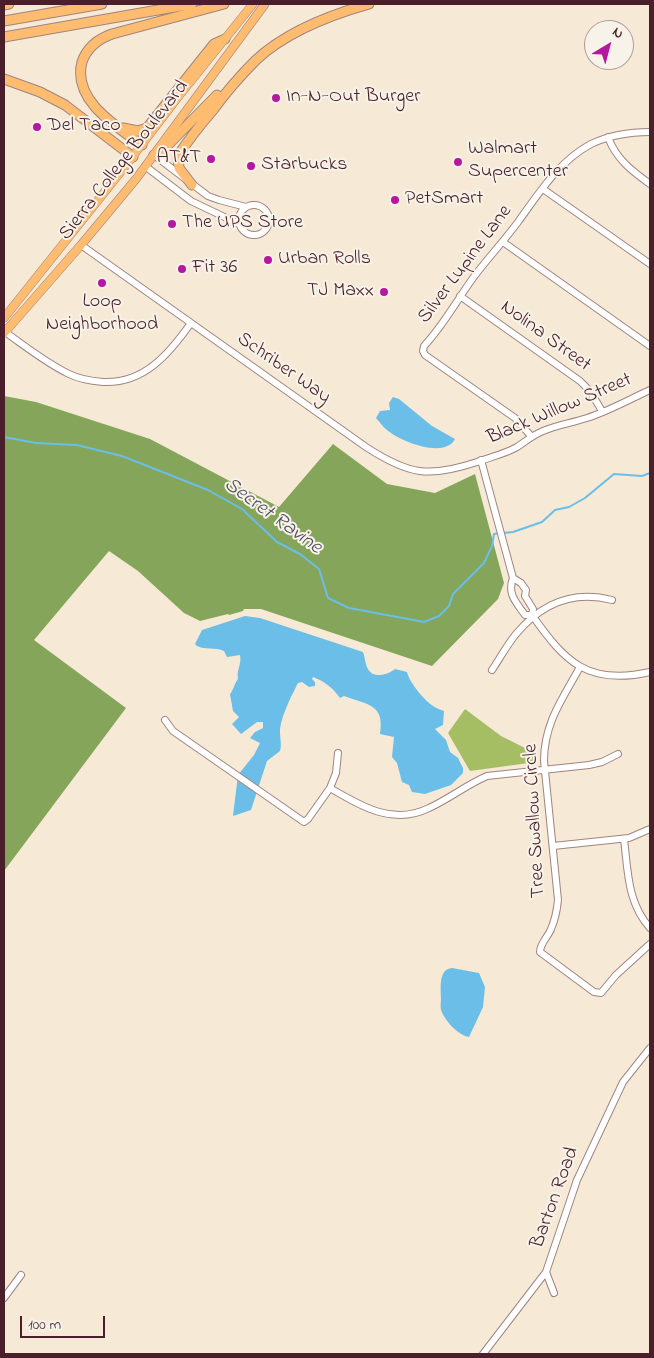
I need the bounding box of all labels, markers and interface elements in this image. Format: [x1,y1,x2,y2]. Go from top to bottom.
north arrow [584,20,634,70]
text: N [608,22,628,45]
street label: Sierra College Boulevard [55,76,195,246]
place label: In-N-Out Burger [286,86,420,110]
marker: In-N-Out Burger [270,92,282,104]
place label: Del Taco [47,115,121,139]
marker: Del Taco [31,121,43,133]
place label: Walmart Supercenter [468,138,568,185]
place label: AT&T [157,147,201,171]
marker: AT&T [205,153,217,165]
place label: Starbucks [261,154,347,178]
marker: Walmart Supercenter [452,156,464,168]
marker: Starbucks [245,160,257,172]
place label: PetSmart [405,188,483,212]
marker: PetSmart [389,194,401,206]
street label: Silver Lupine Lane [414,201,518,329]
place label: The UPS Store [182,212,303,236]
marker: The UPS Store [166,218,178,230]
place label: Urban Rolls [278,248,371,272]
marker: Urban Rolls [262,254,274,266]
place label: Fit 36 [192,257,237,281]
marker: Fit 36 [176,263,188,275]
marker: Loop Neighborhood [96,277,108,289]
place label: TJ Maxx [307,280,374,304]
marker: TJ Maxx [378,286,390,298]
place label: Loop Neighborhood [46,291,158,338]
street label: Nolina Street [495,296,595,378]
street label: Schriber Way [231,328,335,410]
street label: Black Willow Street [484,369,636,451]
water label: Secret Ravine [218,473,326,561]
street label: Tree Swallow Circle [520,743,552,899]
street label: Barton Road [527,1144,585,1252]
scale bar [22,1306,108,1338]
text: 100 m [28,1314,61,1336]

